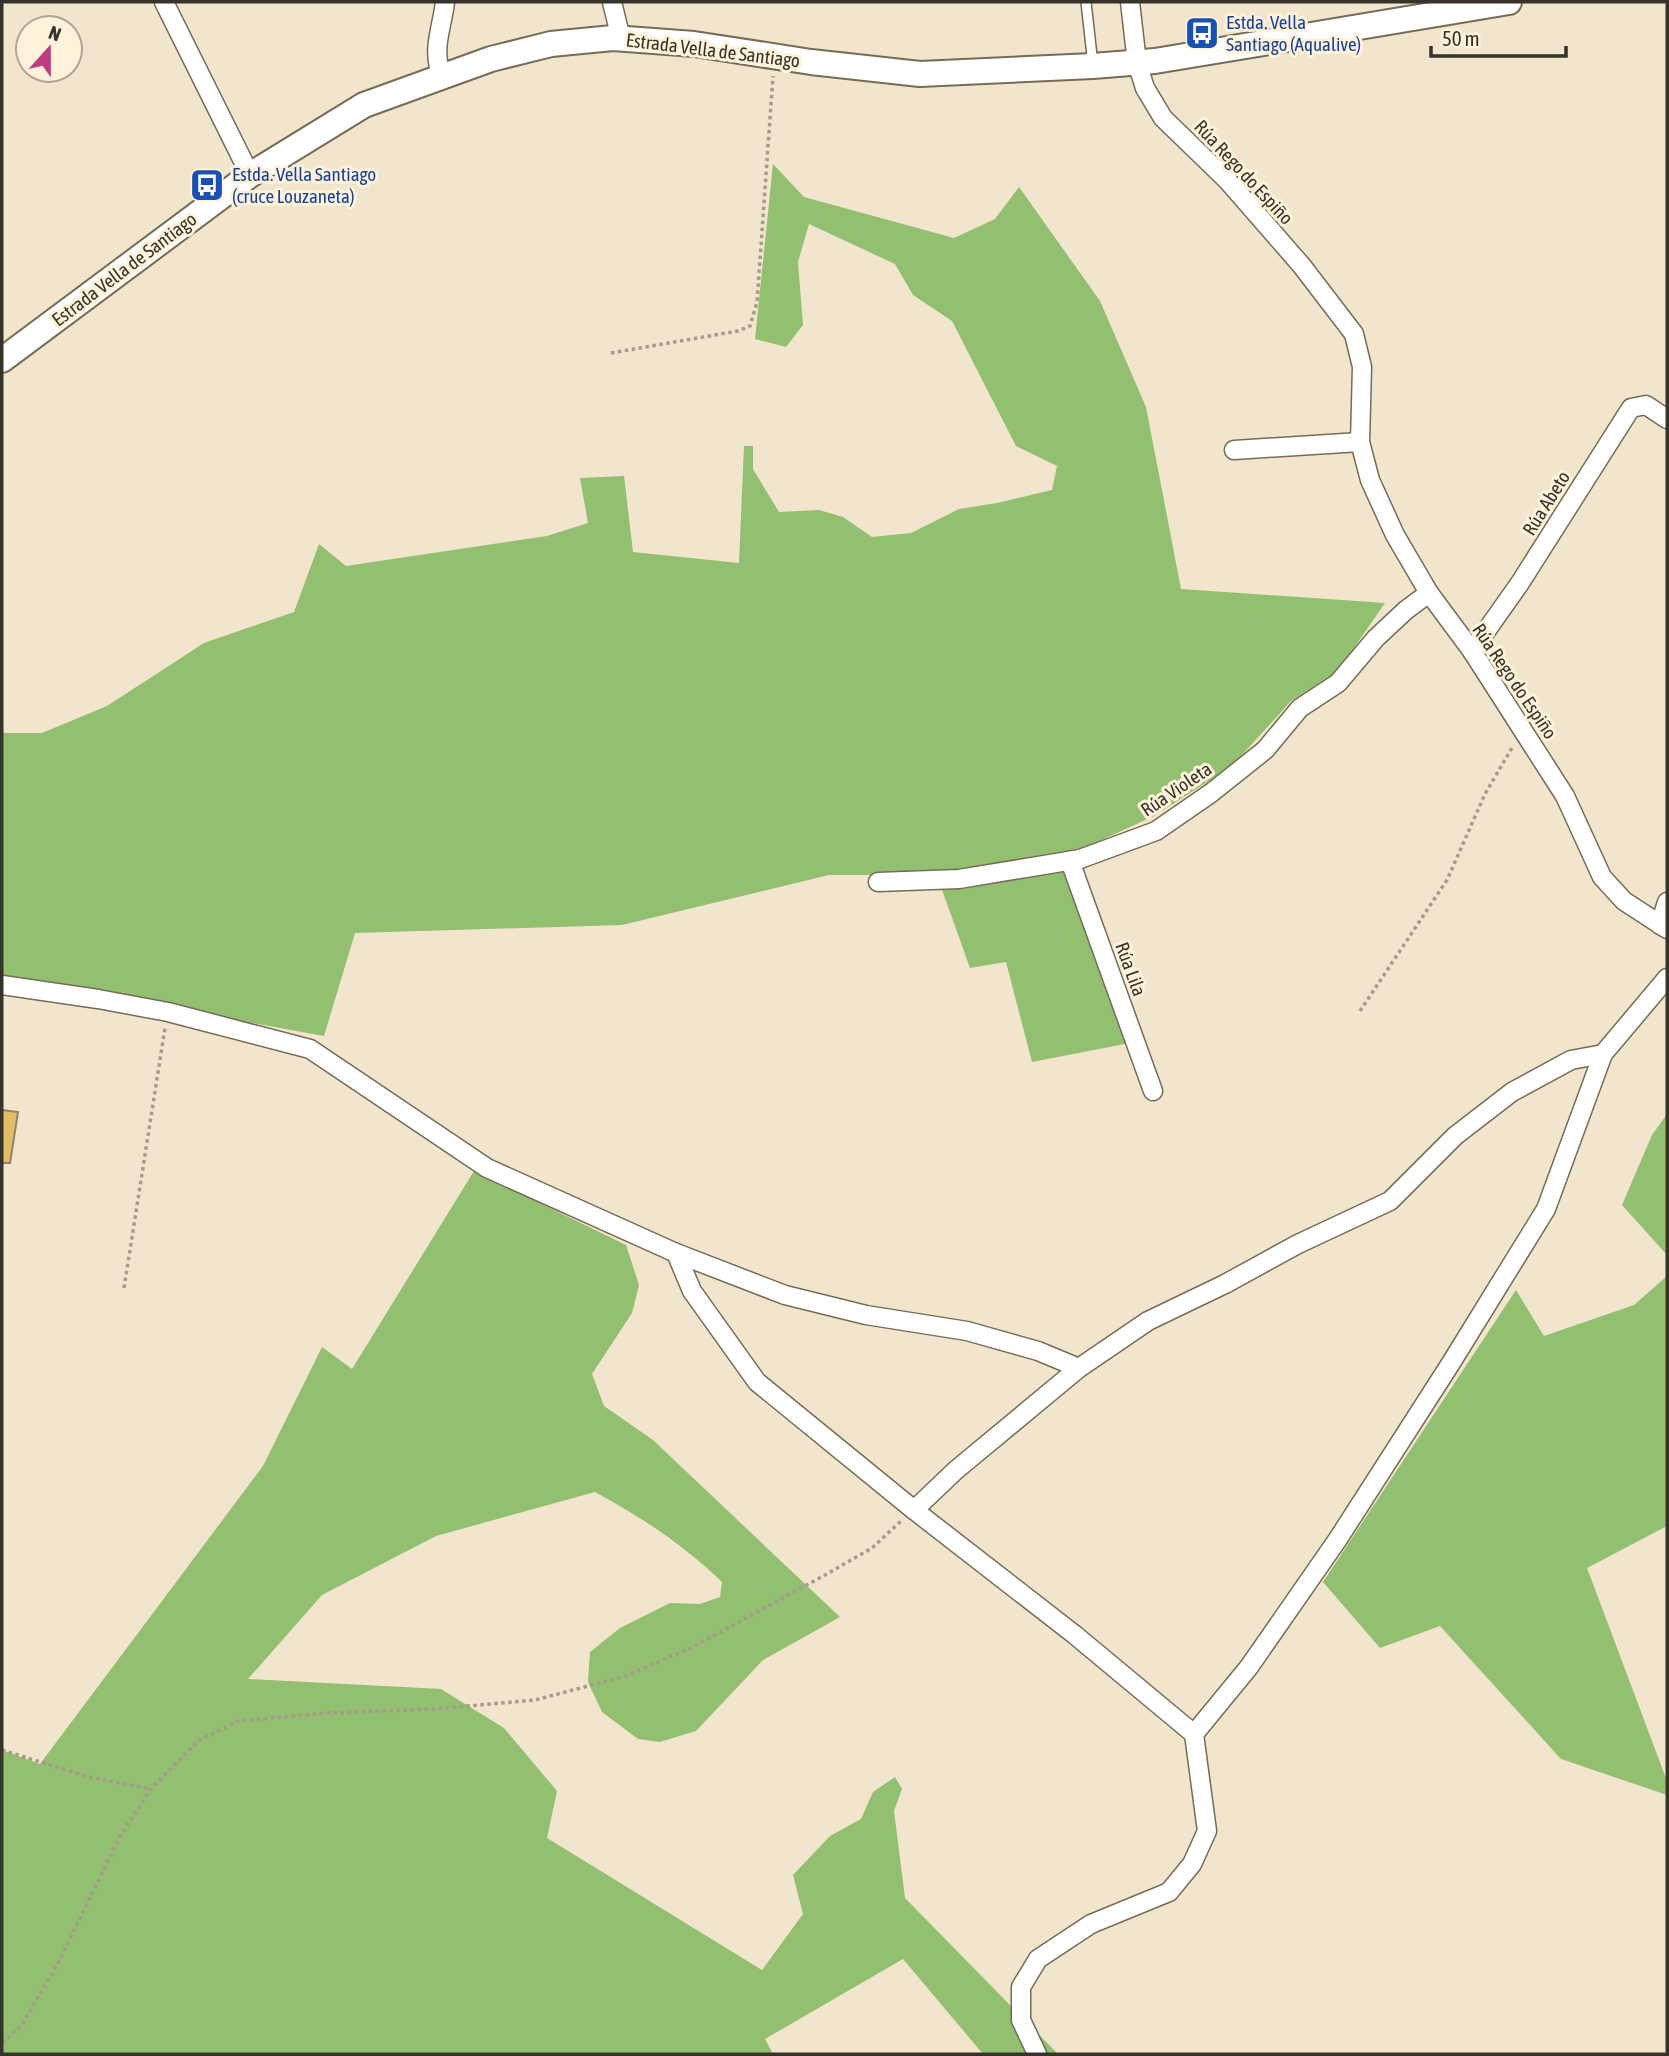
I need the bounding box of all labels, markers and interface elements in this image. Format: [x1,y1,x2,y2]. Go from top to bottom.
place label: Estda. Vella Santiago (Aqualive) [1226,11,1361,55]
north arrow [14,14,84,84]
bus stop icon: Estda. Vella Santiago (Aqualive) [1183,14,1221,52]
scale bar [1431,14,1566,58]
text: N [46,21,64,45]
text: 50 m [1442,26,1480,50]
street label: Estrada Vella de Santiago [625,28,801,72]
street label: Rúa Rego do Espiño [1190,115,1298,229]
place label: Estda. Vella Santiago (cruce Louzaneta) [232,163,376,207]
bus stop icon: Estda. Vella Santiago (cruce Louzaneta) [188,166,226,204]
street label: Estrada Vella de Santiago [47,207,201,331]
street label: Rúa Abeto [1518,467,1574,539]
street label: Rúa Rego do Espiño [1468,619,1562,743]
street label: Rúa Violeta [1136,757,1216,821]
street label: Rúa Lila [1111,939,1151,999]

